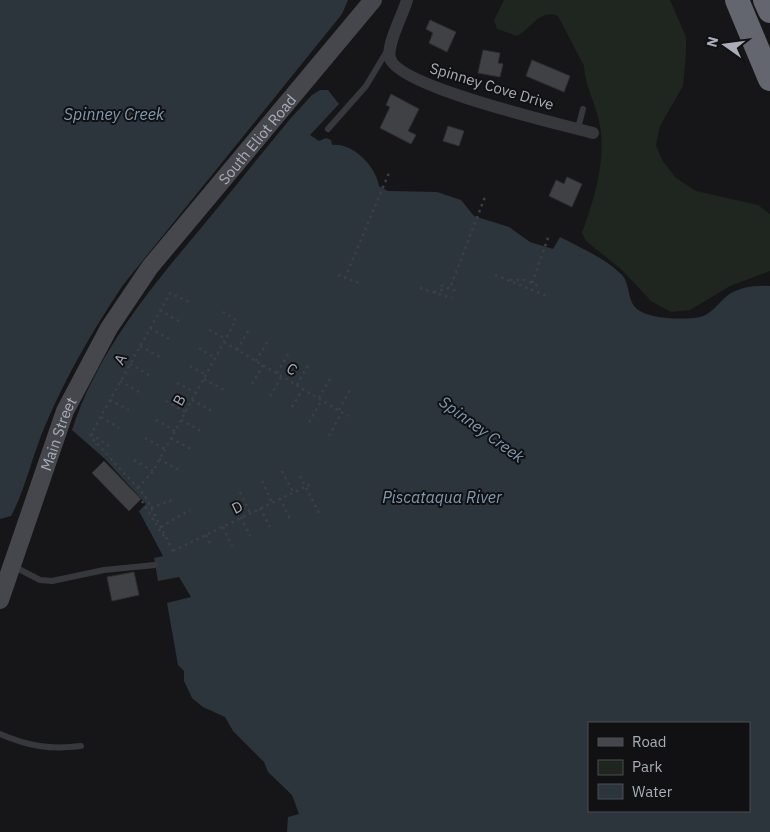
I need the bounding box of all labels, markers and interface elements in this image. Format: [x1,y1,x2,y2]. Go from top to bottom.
north arrow [700,20,750,70]
text: N [702,35,722,49]
street label: Spinney Cove Drive [428,58,556,114]
street label: South Eliot Road [214,90,300,188]
water label: Spinney Creek [64,104,165,124]
street label: A [109,350,131,368]
street label: C [283,358,301,380]
street label: B [168,391,190,409]
water label: Spinney Creek [436,391,529,467]
street label: Main Street [36,394,80,473]
water label: Piscataqua River [382,487,503,507]
street label: D [228,496,246,518]
legend [588,722,750,812]
text: Road [632,732,667,751]
text: Park [632,757,662,776]
text: Water [632,782,673,801]

